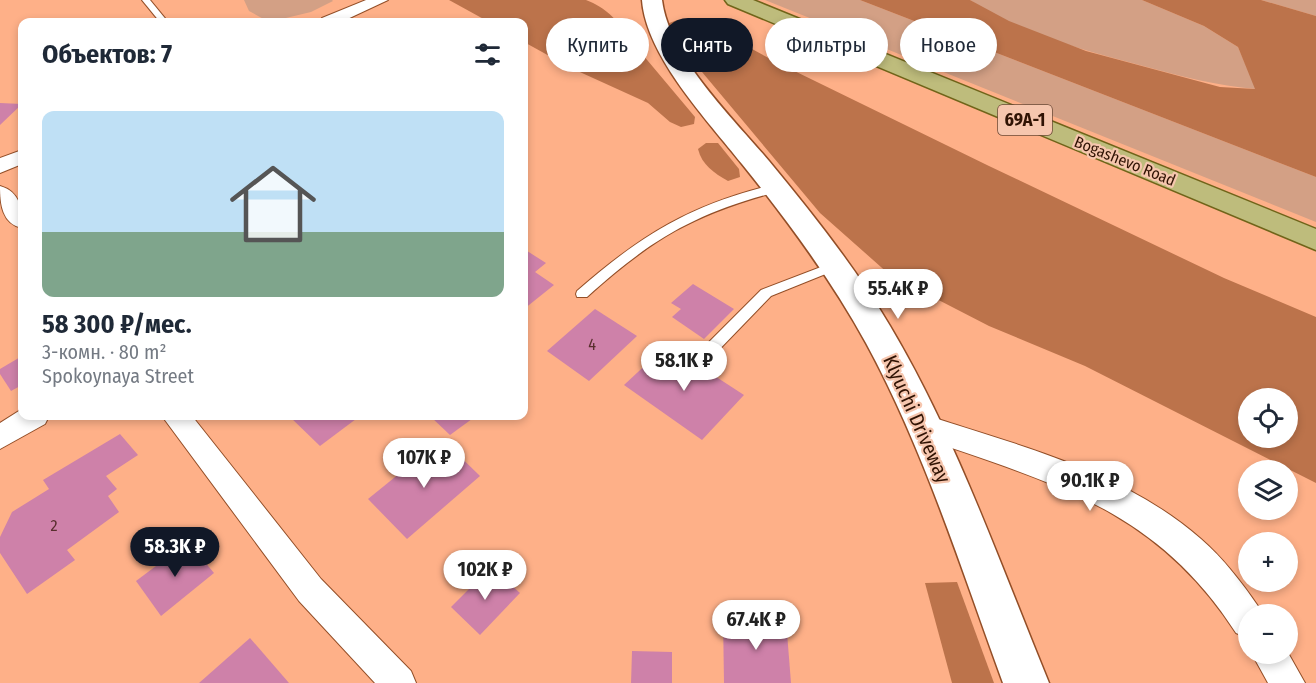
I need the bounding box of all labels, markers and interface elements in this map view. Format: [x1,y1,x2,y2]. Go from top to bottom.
chip: Купить [546,18,649,72]
chip: Снять [661,18,753,72]
chip: Фильтры [765,18,888,72]
chip: Новое [900,18,997,72]
icon: filters [471,38,504,71]
text: Объектов: 7 [42,39,172,70]
road number: 69А-1 [998,105,1052,135]
street label: Bogashevo Road [1072,132,1178,190]
icon: home [219,150,327,258]
pin: 55.4K ₽ [843,269,953,320]
text: 55.4K ₽ [868,276,928,300]
text: 58 300 ₽/мес. [42,309,192,340]
house number: 4 [588,335,596,354]
text: 3-комн. · 80 m² [42,340,166,364]
pin: 58.1K ₽ [629,341,739,392]
text: 58.1K ₽ [655,348,713,372]
street label: Klyuchi Driveway [878,351,956,487]
text: Spokoynaya Street [42,364,194,388]
map controls [1238,388,1298,664]
button: locate [1238,388,1298,448]
pin: 107K ₽ [375,438,473,489]
text: 107K ₽ [397,445,451,469]
button: layers [1238,460,1298,520]
pin: 90.1K ₽ [1035,461,1145,512]
text: 90.1K ₽ [1061,468,1119,492]
house number: 2 [50,516,58,535]
pin: 58.3K ₽ [120,527,230,578]
button: + [1238,532,1298,592]
text: 58.3K ₽ [144,534,206,558]
pin: 102K ₽ [436,550,534,601]
text: 102K ₽ [457,557,513,581]
pin: 67.4K ₽ [701,600,811,651]
button: − [1238,604,1298,664]
text: 67.4K ₽ [726,607,786,631]

